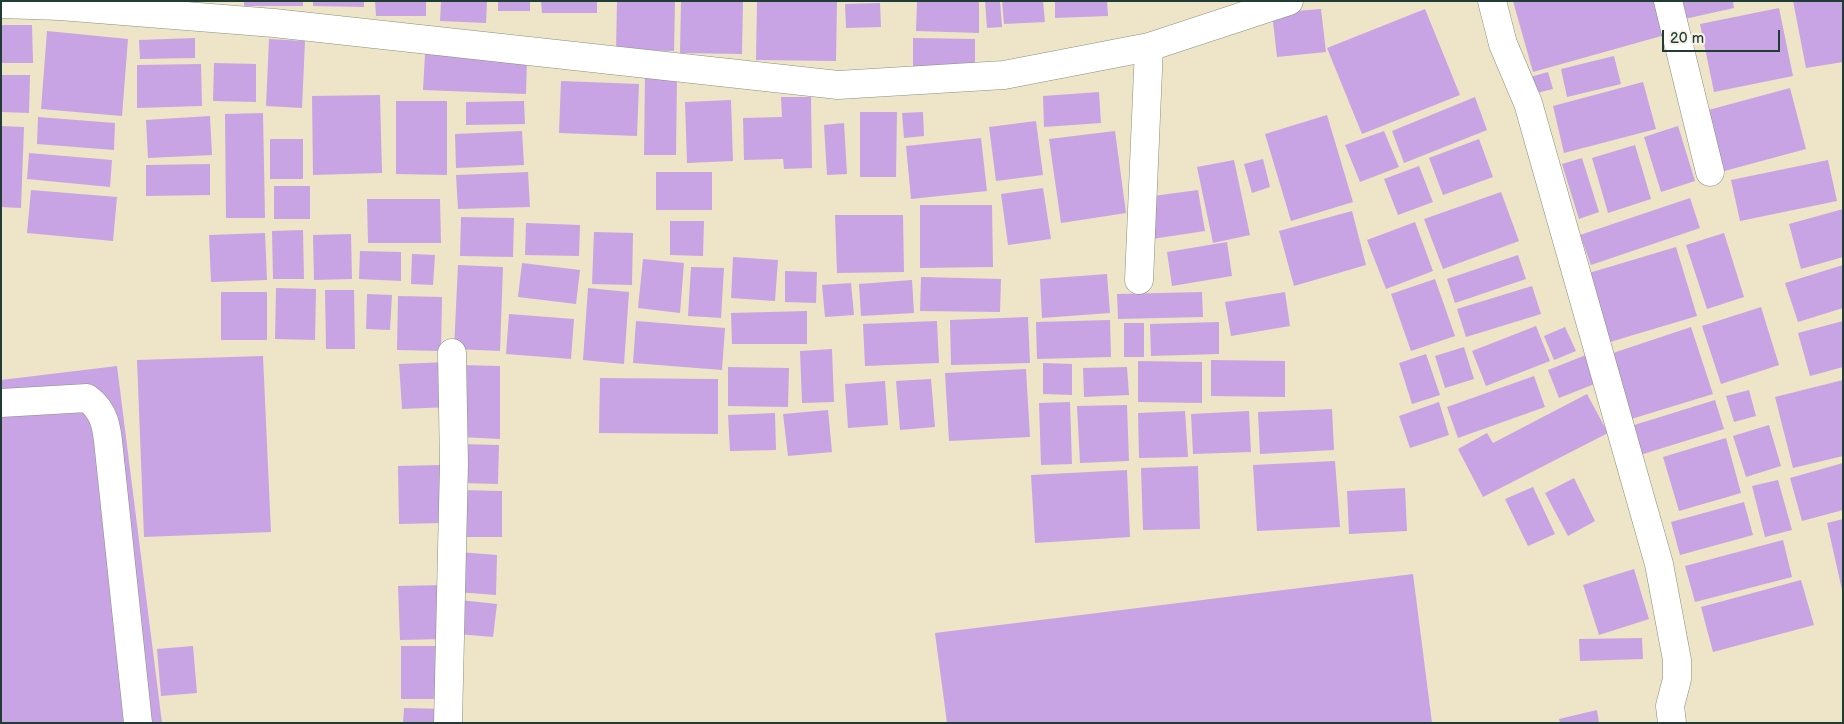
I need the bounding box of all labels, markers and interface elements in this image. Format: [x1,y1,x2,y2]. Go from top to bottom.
scale bar [1664,20,1782,52]
text: 20 m [1670,29,1704,48]

